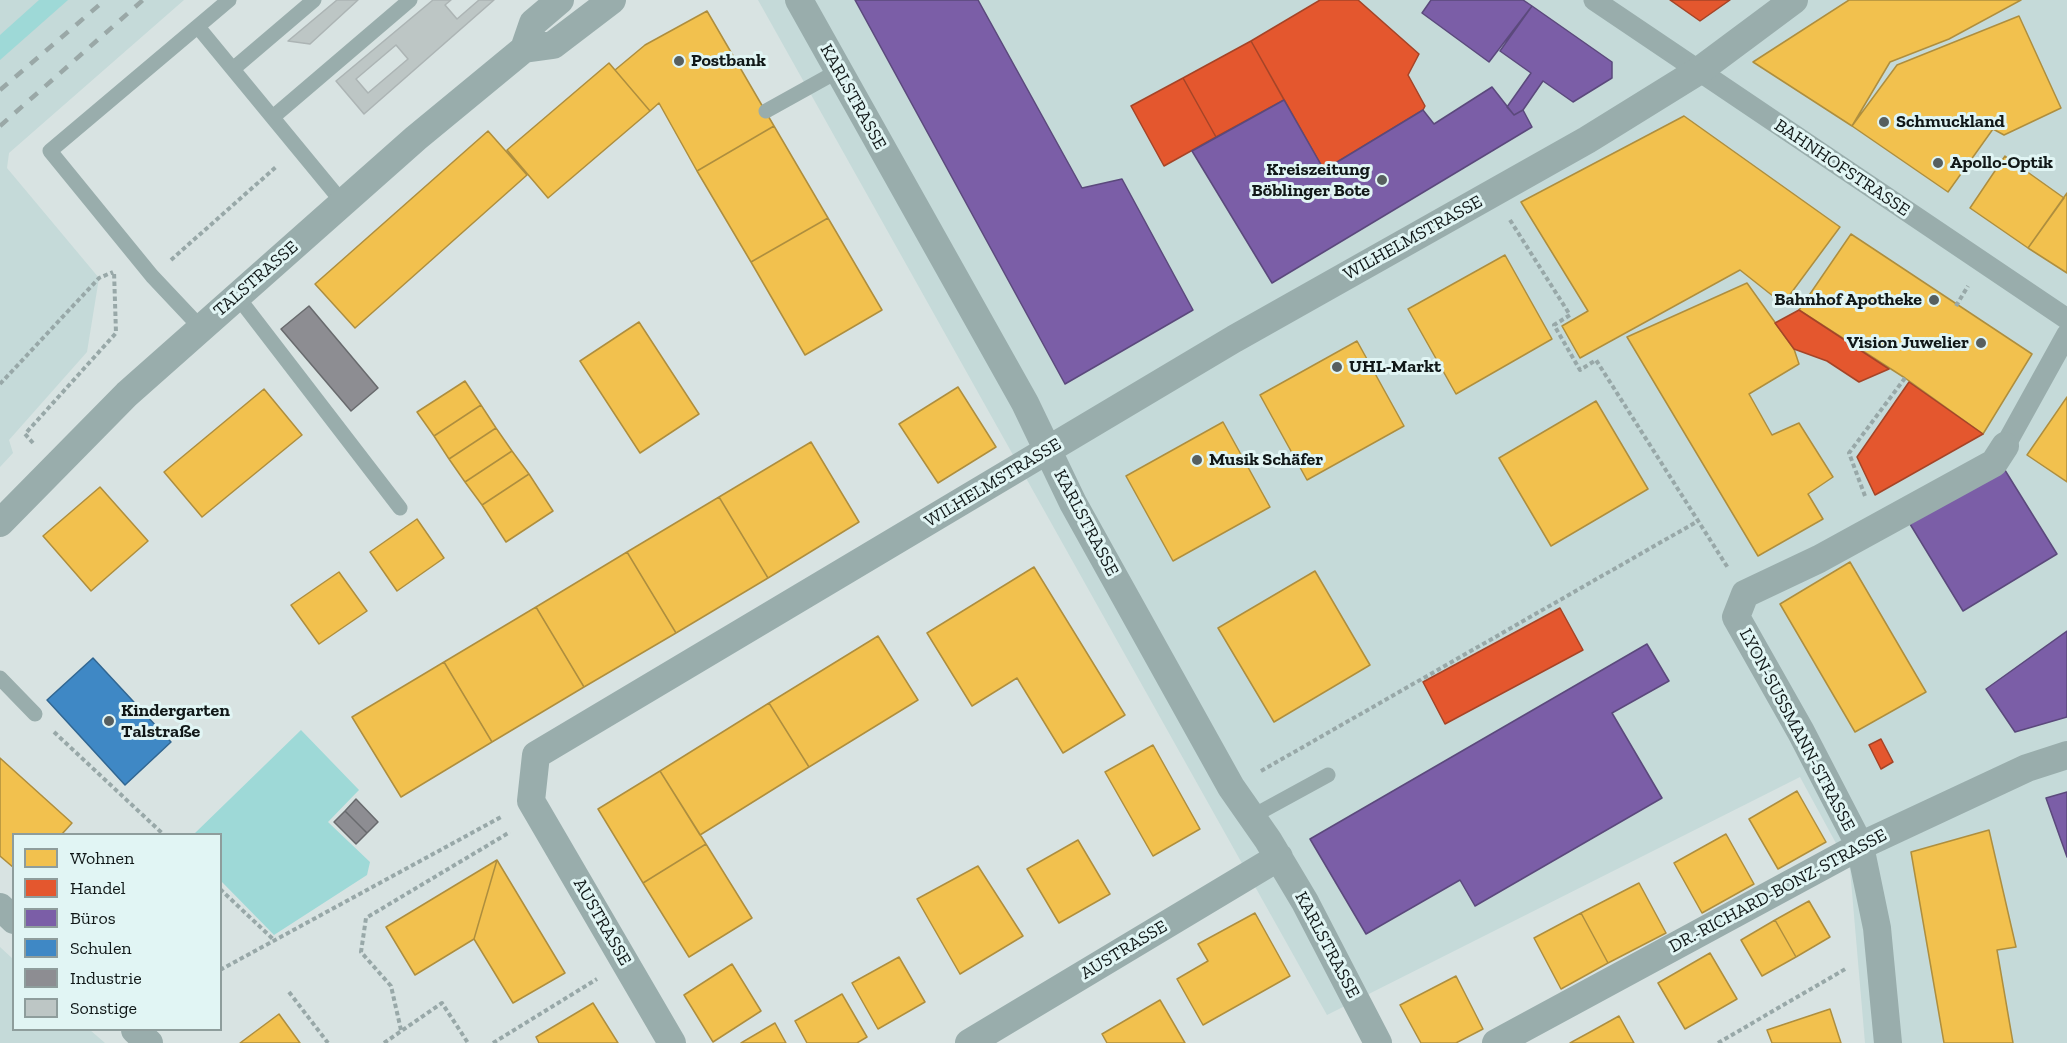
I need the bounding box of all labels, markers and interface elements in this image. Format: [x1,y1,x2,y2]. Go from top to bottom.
street label: KARLSTRASSE [815,40,891,154]
place label: Postbank [691,50,766,72]
marker: Postbank [672,54,686,68]
place label: Schmuckland [1896,111,2005,133]
street label: BAHNHOFSTRASSE [1770,115,1914,221]
marker: Schmuckland [1877,115,1891,129]
place label: Apollo-Optik [1950,152,2053,174]
marker: Apollo-Optik [1931,156,1945,170]
place label: Kreiszeitung Böblinger Bote [1252,159,1370,201]
marker: Kreiszeitung Böblinger Bote [1375,173,1389,187]
street label: WILHELMSTRASSE [1340,191,1486,285]
street label: TALSTRASSE [209,236,303,322]
place label: Bahnhof Apotheke [1774,289,1922,311]
marker: Bahnhof Apotheke [1927,293,1941,307]
place label: Vision Juwelier [1847,332,1969,354]
marker: Vision Juwelier [1974,336,1988,350]
place label: UHL-Markt [1349,356,1441,378]
marker: UHL-Markt [1330,360,1344,374]
street label: WILHELMSTRASSE [921,434,1065,532]
place label: Musik Schäfer [1209,449,1323,471]
marker: Musik Schäfer [1190,453,1204,467]
street label: KARLSTRASSE [1049,466,1123,580]
street label: LYON-SUSSMANN-STRASSE [1734,625,1860,835]
place label: Kindergarten Talstraße [121,700,230,742]
marker: Kindergarten Talstraße [102,714,116,728]
street label: DR.-RICHARD-BONZ-STRASSE [1665,824,1891,958]
legend [12,833,222,1031]
text: Wohnen [70,847,134,869]
street label: AUSTRASSE [568,875,636,969]
text: Handel [70,877,126,899]
street label: KARLSTRASSE [1290,888,1364,1002]
text: Büros [70,907,116,929]
street label: AUSTRASSE [1077,916,1171,984]
text: Schulen [70,937,132,959]
text: Industrie [70,967,142,989]
text: Sonstige [70,997,137,1019]

